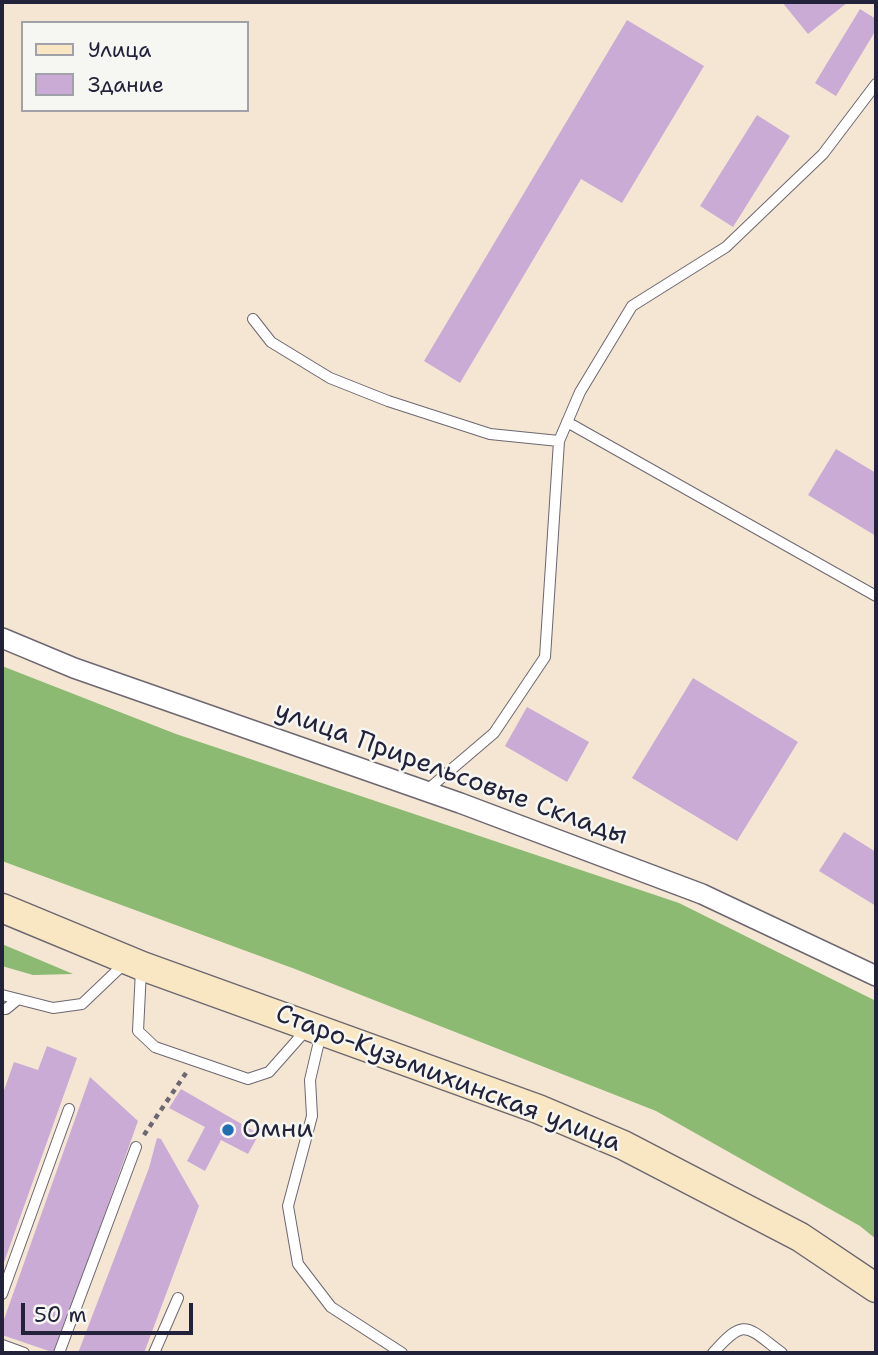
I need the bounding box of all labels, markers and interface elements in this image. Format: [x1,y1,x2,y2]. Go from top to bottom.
legend [21,21,248,112]
text: Улица [88,36,151,64]
text: Здание [88,71,164,99]
street label: улица Прирельсовые Склады [270,695,632,853]
street label: Старо-Кузьмихинская улица [271,999,625,1159]
place label: Омни [242,1114,313,1146]
marker: Омни [220,1122,236,1138]
scale bar [24,1288,196,1332]
text: 50 m [34,1301,87,1329]

